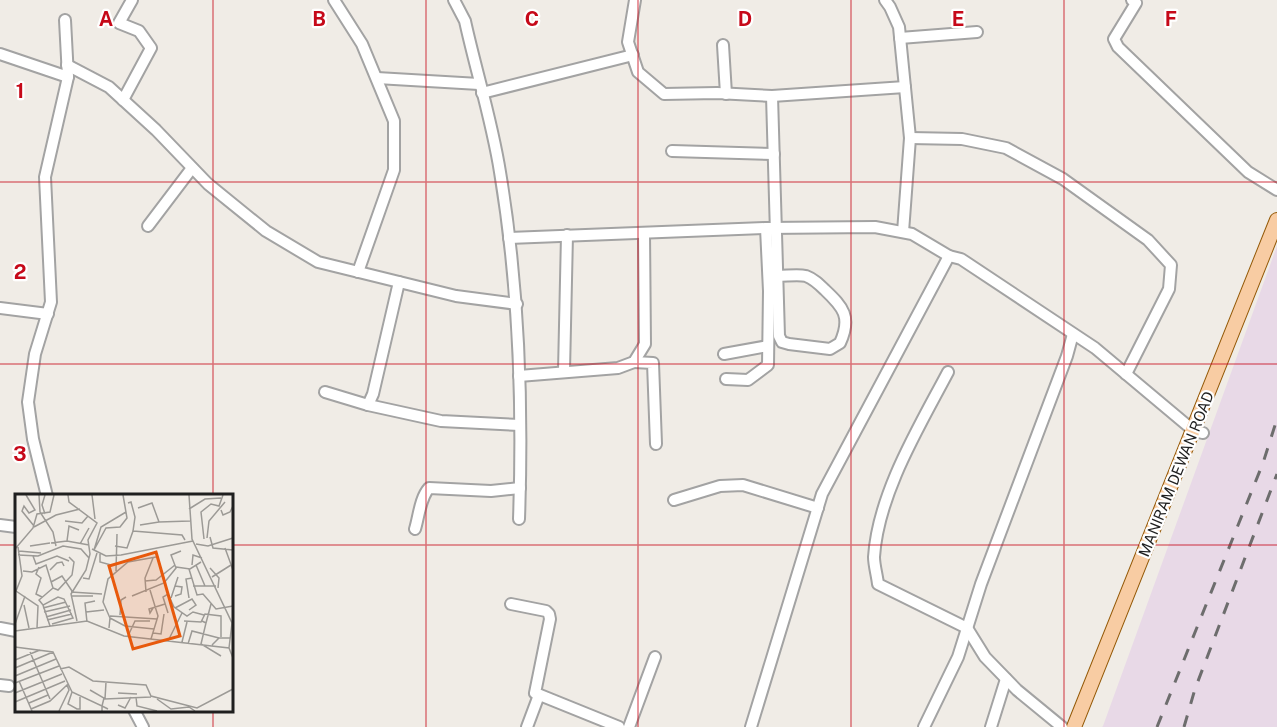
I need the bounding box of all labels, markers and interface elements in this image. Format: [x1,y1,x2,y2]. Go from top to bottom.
text: A [99,7,113,31]
text: B [312,7,326,31]
text: C [525,7,539,31]
text: D [738,7,752,31]
text: E [952,7,964,31]
text: F [1165,7,1177,31]
text: 1 [16,79,24,103]
text: 2 [14,260,26,284]
street label: MANIRAM DEWAN ROAD [1135,389,1217,559]
text: 3 [13,442,27,466]
inset map [15,494,232,712]

